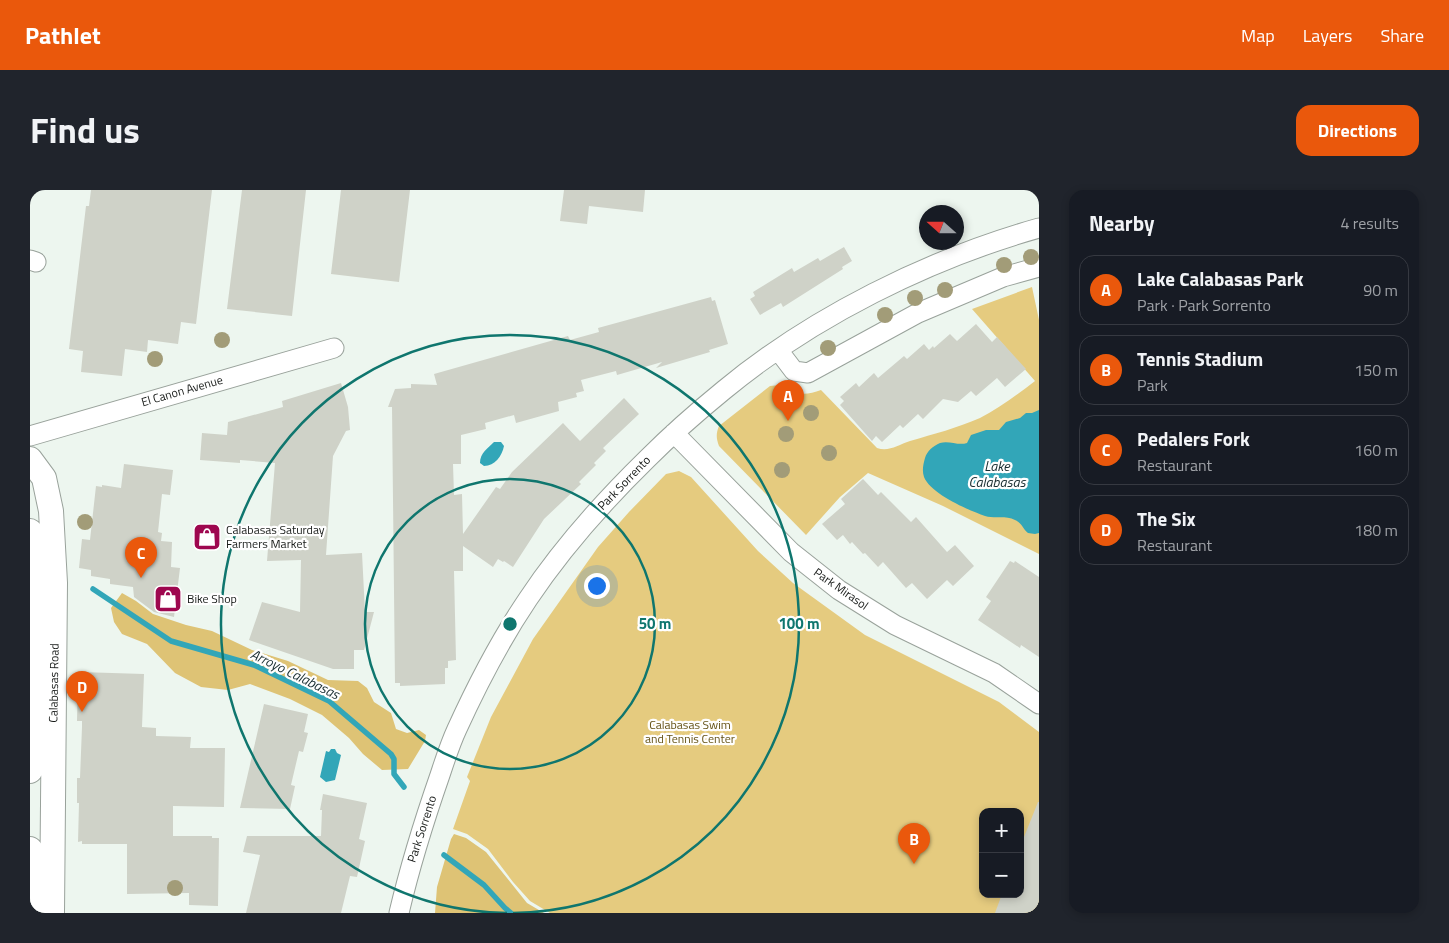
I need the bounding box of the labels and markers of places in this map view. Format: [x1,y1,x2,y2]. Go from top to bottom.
pin: A [772,380,804,421]
place label: Calabasas Saturday Farmers Market [226,520,325,553]
shop icon: Calabasas Saturday Farmers Market [192,522,222,552]
pin: C [125,537,157,578]
shop icon: Bike Shop [153,584,183,614]
place label: Bike Shop [187,589,237,608]
centre of rings [501,615,519,633]
pin: D [66,671,98,712]
pin: B [898,823,930,864]

